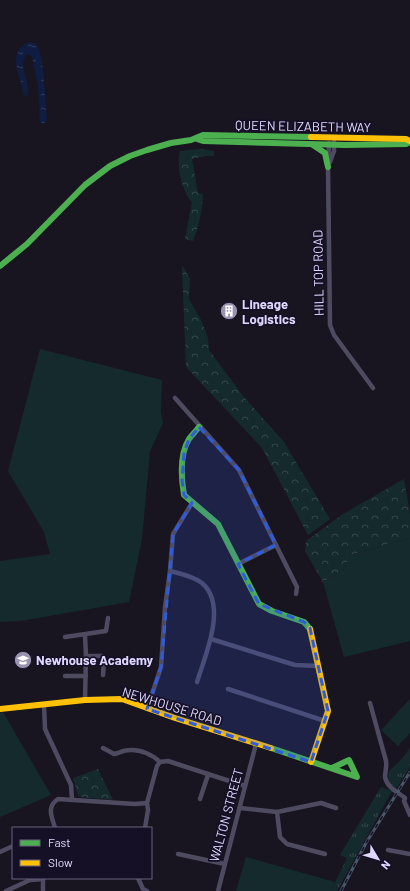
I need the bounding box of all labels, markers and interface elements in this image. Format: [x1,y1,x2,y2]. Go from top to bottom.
street label: QUEEN ELIZABETH WAY [235,117,371,135]
street label: HILL TOP ROAD [309,230,327,316]
place label: Lineage Logistics [242,296,296,327]
building icon: Lineage Logistics [219,301,239,321]
school or university icon: Newhouse Academy [13,650,33,670]
place label: Newhouse Academy [36,652,154,668]
street label: NEWHOUSE ROAD [120,683,224,729]
street label: WALTON STREET [206,766,246,864]
legend [12,827,152,879]
text: Fast [48,835,71,849]
north arrow [358,839,398,879]
text: Slow [48,855,73,869]
text: N [379,859,394,872]

